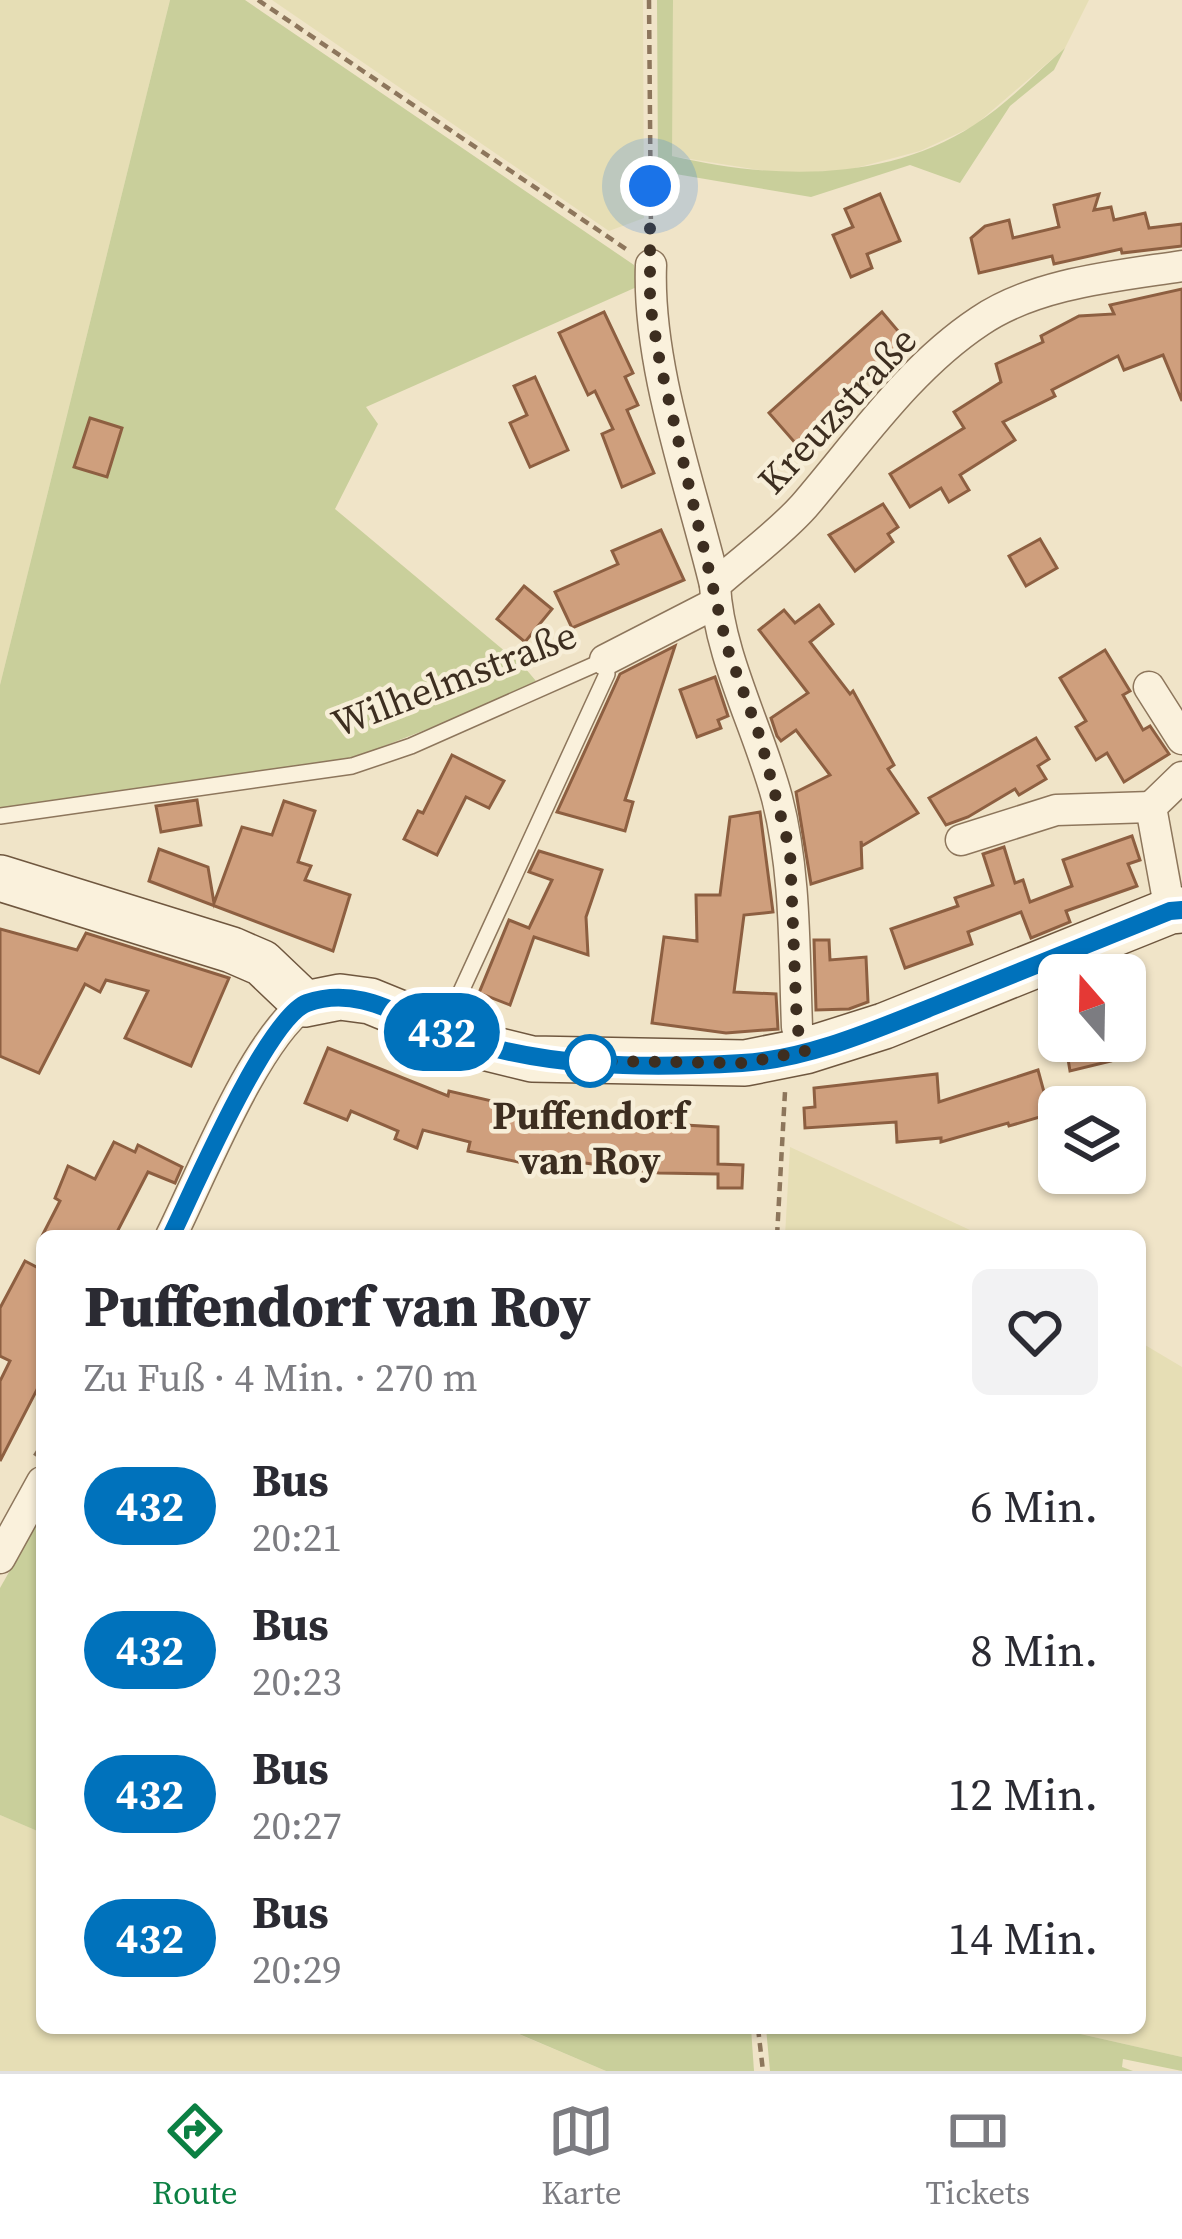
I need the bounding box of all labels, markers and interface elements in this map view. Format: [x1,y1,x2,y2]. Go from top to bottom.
your location [620,156,680,216]
street label: Kreuzstraße [746,315,928,505]
street label: Wilhelmstraße [324,608,584,750]
north arrow [1038,954,1146,1062]
map controls [1038,954,1146,1194]
line badge: 432 [373,993,511,1071]
text: 432 [408,1003,476,1061]
marker: Puffendorf van Roy [565,1036,615,1086]
button: layers [1038,1086,1146,1194]
place label: Puffendorf van Roy [492,1089,692,1187]
text: Puffendorf van Roy [84,1267,591,1345]
button: heart [972,1269,1098,1395]
text: Zu Fuß · 4 Min. · 270 m [84,1351,478,1404]
text: Bus [252,1449,329,1511]
text: 6 Min. [970,1475,1098,1537]
text: 432 [116,1477,184,1535]
text: 20:21 [252,1511,342,1564]
text: Bus [252,1593,329,1655]
text: 8 Min. [970,1619,1098,1681]
text: 432 [116,1621,184,1679]
text: 20:23 [252,1655,342,1708]
text: Bus [252,1737,329,1799]
text: 12 Min. [948,1763,1098,1825]
text: 432 [116,1765,184,1823]
text: 20:27 [252,1799,342,1852]
text: Bus [252,1881,329,1943]
text: 14 Min. [948,1907,1098,1969]
text: 432 [116,1909,184,1967]
text: 20:29 [252,1943,342,1996]
tab: Route [152,2098,238,2215]
tab: Karte [541,2098,622,2215]
tab: Tickets [925,2098,1030,2215]

